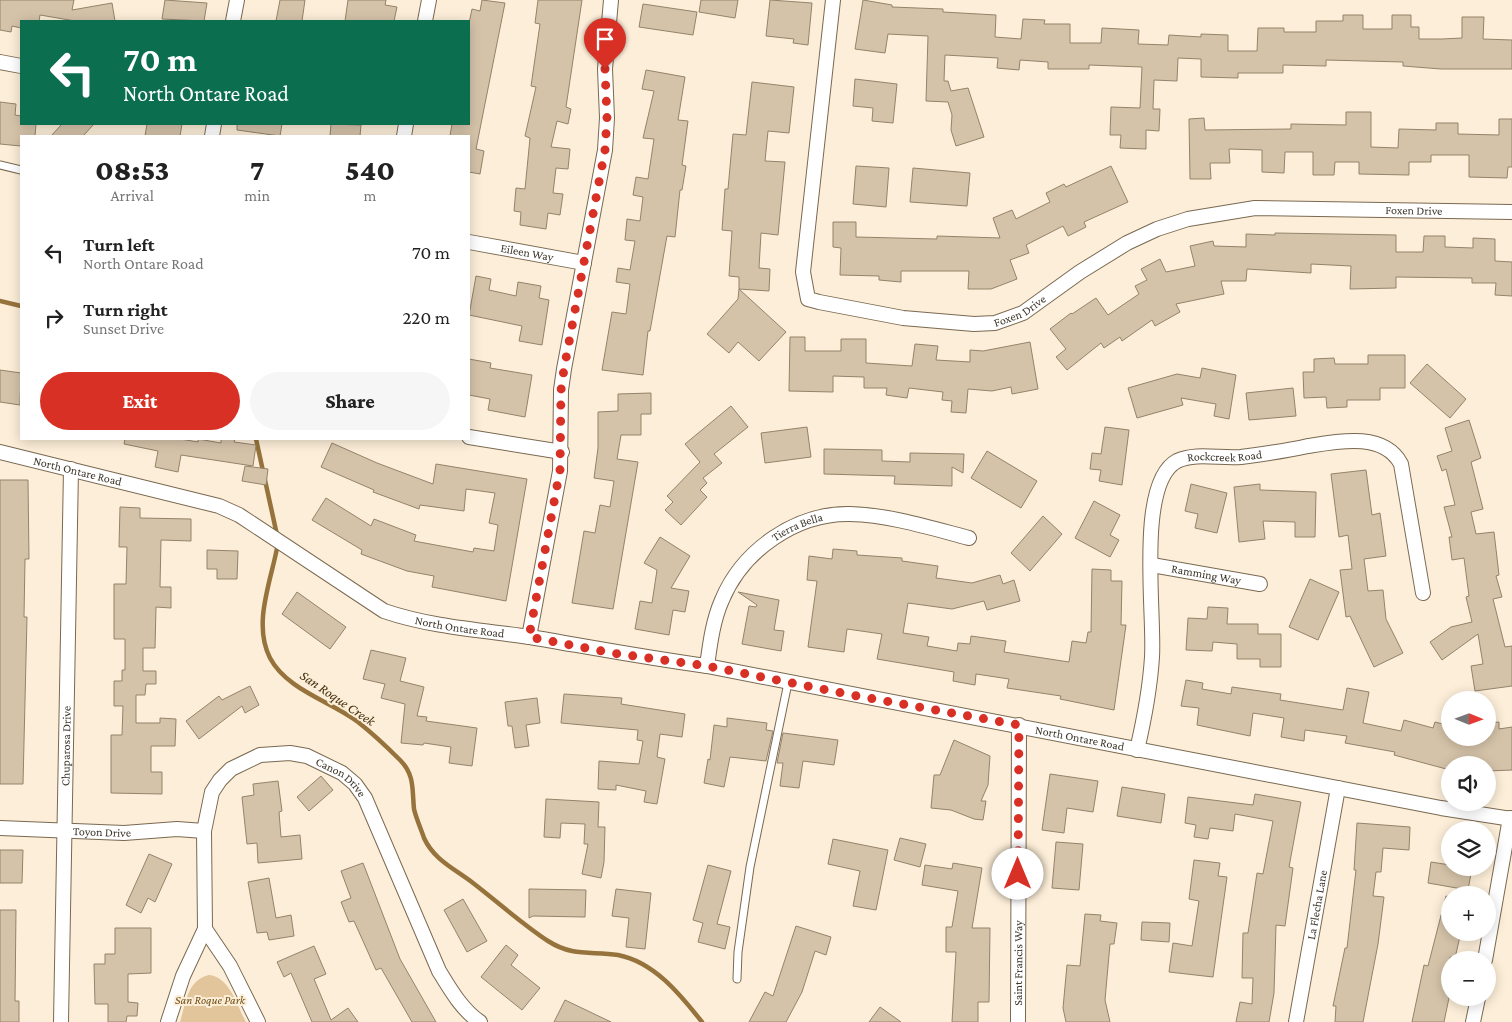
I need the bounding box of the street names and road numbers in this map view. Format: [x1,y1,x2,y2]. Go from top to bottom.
street label: Foxen Drive [1385,203,1443,218]
street label: Eileen Way [499,241,555,264]
street label: Foxen Drive [992,292,1049,330]
street label: Rockcreek Road [1186,447,1264,464]
street label: North Ontare Road [32,454,124,489]
street label: Tierra Bella [769,510,825,544]
street label: Ramming Way [1170,562,1243,588]
street label: North Ontare Road [414,613,506,641]
street label: Chuparosa Drive [58,706,74,786]
street label: North Ontare Road [1034,723,1126,754]
street label: Canon Drive [313,754,369,800]
street label: Toyon Drive [73,824,132,840]
street label: La Flecha Lane [1304,869,1330,941]
street label: Saint Francis Way [1011,920,1025,1006]

